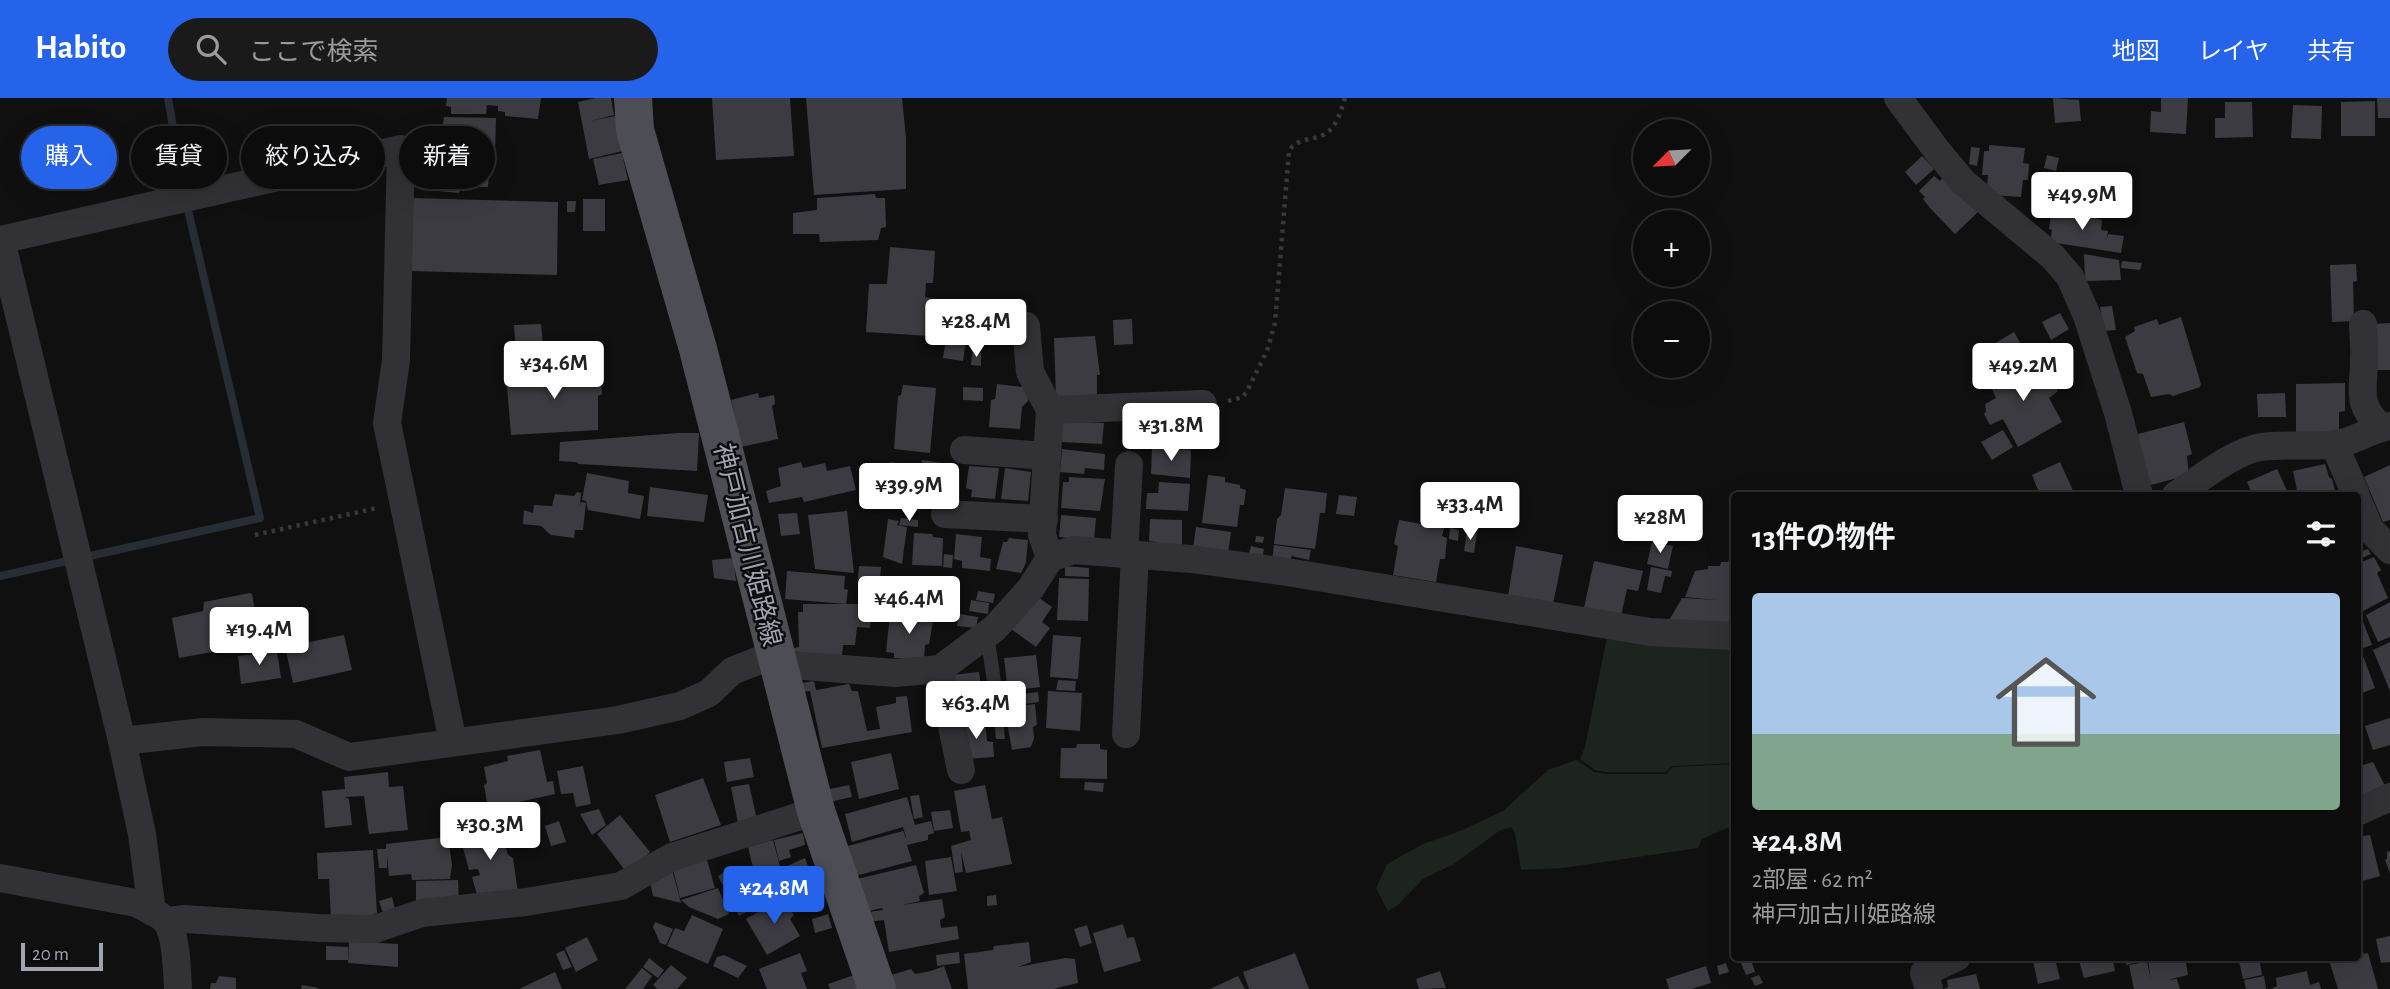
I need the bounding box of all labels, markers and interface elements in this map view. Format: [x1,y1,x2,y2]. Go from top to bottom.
search box [168,18,658,81]
icon: search [192,30,230,68]
text: Habito [35,32,126,65]
text: ここで検索 [248,39,378,65]
text: 地図 [2112,40,2160,64]
text: レイヤ [2198,40,2269,64]
text: 共有 [2307,40,2355,64]
north arrow [1633,119,1710,196]
map controls [1633,119,1710,378]
chip: 購入 [21,126,117,189]
chip: 賃貸 [131,126,227,189]
chip: 絞り込み [241,126,385,189]
chip: 新着 [399,126,495,189]
pin: ¥49.9M [2025,172,2139,232]
text: ¥49.9M [2047,183,2117,206]
button: + [1633,210,1710,287]
pin: ¥28.4M [919,300,1033,359]
button: − [1633,301,1710,378]
text: ¥28.4M [941,310,1011,333]
pin: ¥34.6M [497,342,611,401]
pin: ¥49.2M [1966,344,2080,403]
text: ¥34.6M [520,352,588,375]
text: ¥49.2M [1988,354,2058,377]
pin: ¥31.8M [1114,404,1228,463]
text: ¥31.8M [1138,414,1204,437]
street label: 神戸加古川姫路線 [709,441,786,649]
pin: ¥39.9M [852,464,966,523]
text: ¥39.9M [875,474,943,497]
pin: ¥33.4M [1413,482,1527,542]
text: ¥33.4M [1436,493,1504,516]
pin: ¥28M [1619,496,1701,555]
text: ¥28M [1634,506,1686,529]
icon: filters [2302,515,2340,553]
text: 13件の物件 [1752,523,1896,553]
pin: ¥46.4M [852,576,966,636]
text: ¥46.4M [874,587,944,610]
pin: ¥19.4M [202,608,316,667]
text: ¥19.4M [226,618,292,641]
icon: home [1983,639,2109,765]
pin: ¥63.4M [919,682,1033,741]
text: ¥63.4M [942,692,1010,715]
pin: ¥30.3M [433,802,547,862]
text: ¥30.3M [456,813,524,836]
text: ¥24.8M [1752,827,1843,857]
pin: ¥24.8M [717,866,831,926]
text: 2部屋 · 62 m² [1752,869,1873,892]
text: ¥24.8M [739,877,809,900]
text: 神戸加古川姫路線 [1752,904,1936,927]
scale bar [21,940,103,972]
text: 20 m [32,945,69,964]

